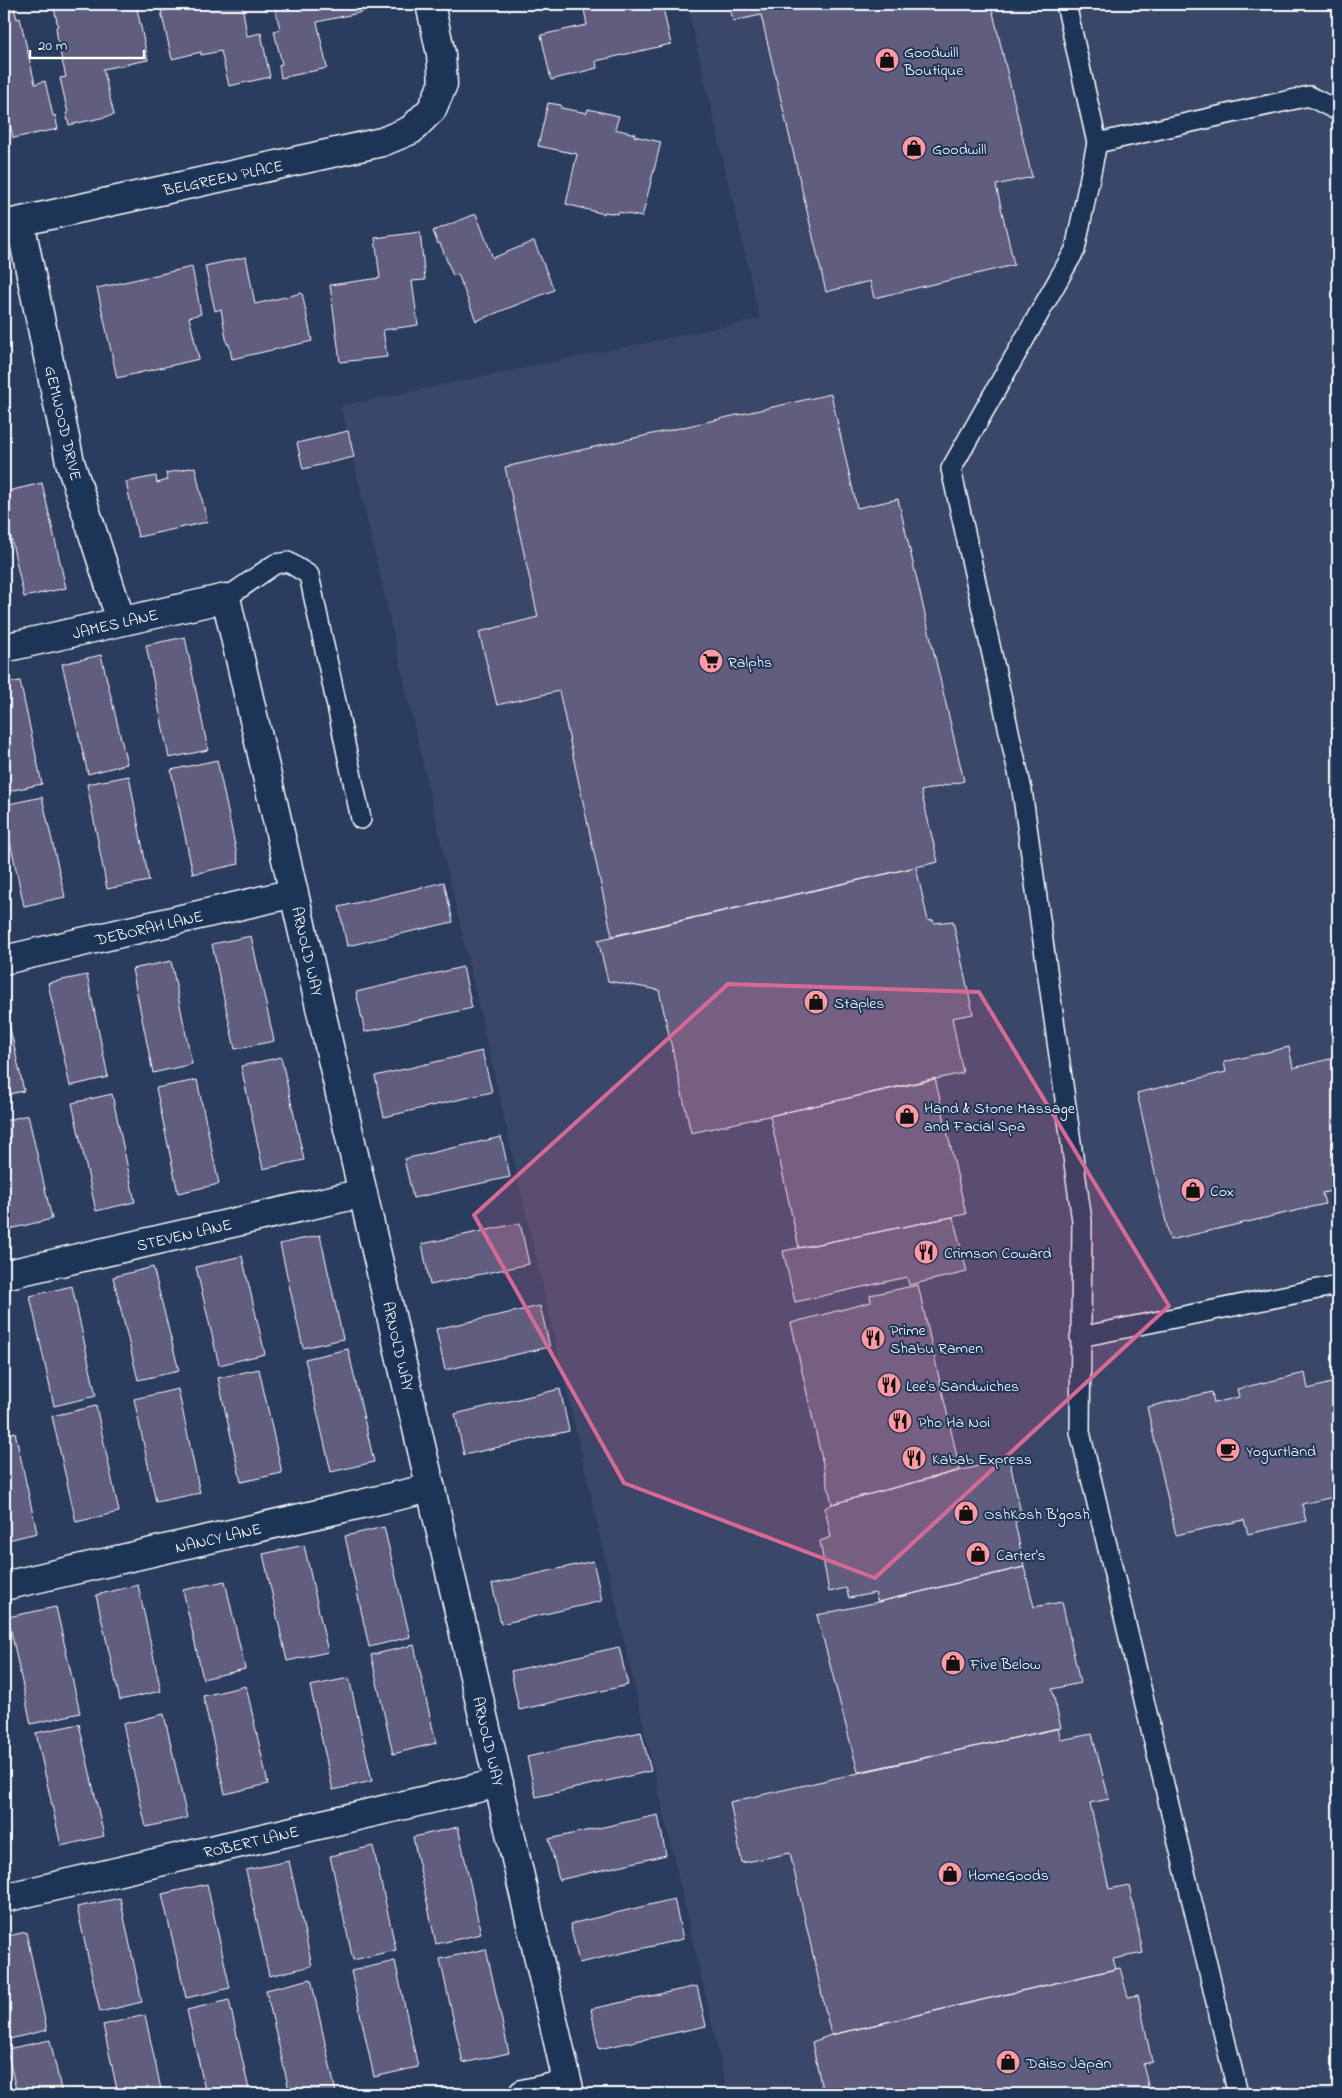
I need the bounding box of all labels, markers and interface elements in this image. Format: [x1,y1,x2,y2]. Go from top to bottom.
scale bar [30,28,144,60]
text: 20 m [38,35,68,57]
place label: Goodwill Boutique [903,41,964,83]
shop icon: Goodwill Boutique [874,47,900,73]
shop icon: Goodwill [901,135,927,161]
place label: Goodwill [932,138,987,162]
street label: BELGREEN PLACE [160,155,286,204]
street label: GEMWOOD DRIVE [37,364,87,483]
street label: JAMES LANE [70,603,161,646]
supermarket icon: Ralphs [698,648,724,674]
place label: Ralphs [728,651,772,675]
street label: ARNOLD WAY [284,904,328,999]
street label: DEBORAH LANE [92,905,206,953]
shop icon: Staples [803,989,829,1015]
place label: Staples [834,992,885,1016]
place label: Hand & Stone Massage and Facial Spa [924,1097,1076,1139]
shop icon: Hand & Stone Massage and Facial Spa [894,1103,920,1129]
shop icon: Cox [1180,1177,1206,1203]
place label: Cox [1210,1180,1234,1204]
street label: STEVEN LANE [134,1213,235,1259]
restaurant icon: Crimson Coward [913,1239,939,1265]
place label: Crimson Coward [944,1242,1052,1266]
street label: ARNOLD WAY [375,1299,419,1394]
place label: Prime Shabu Ramen [890,1319,983,1361]
restaurant icon: Prime Shabu Ramen [860,1325,886,1351]
restaurant icon: Lee's Sandwiches [876,1372,902,1398]
place label: Lee's Sandwiches [906,1375,1019,1399]
restaurant icon: Pho Ha Noi [887,1408,913,1434]
place label: Pho Ha Noi [918,1411,990,1435]
cafe icon: Yogurtland [1215,1437,1241,1463]
place label: Yogurtland [1246,1440,1316,1464]
restaurant icon: Kabab Express [901,1445,927,1471]
place label: Kabab Express [932,1448,1032,1472]
shop icon: OshKosh B'gosh [953,1500,979,1526]
place label: OshKosh B'gosh [984,1503,1090,1527]
street label: NANCY LANE [173,1517,264,1561]
shop icon: Carter's [965,1541,991,1567]
place label: Carter's [996,1544,1046,1568]
shop icon: Five Below [940,1650,966,1676]
place label: Five Below [969,1653,1041,1677]
street label: ARNOLD WAY [465,1694,509,1789]
street label: ROBERT LANE [201,1820,301,1866]
shop icon: HomeGoods [937,1861,963,1887]
place label: HomeGoods [968,1864,1049,1888]
shop icon: Daiso Japan [995,2049,1021,2075]
place label: Daiso Japan [1025,2052,1112,2076]

